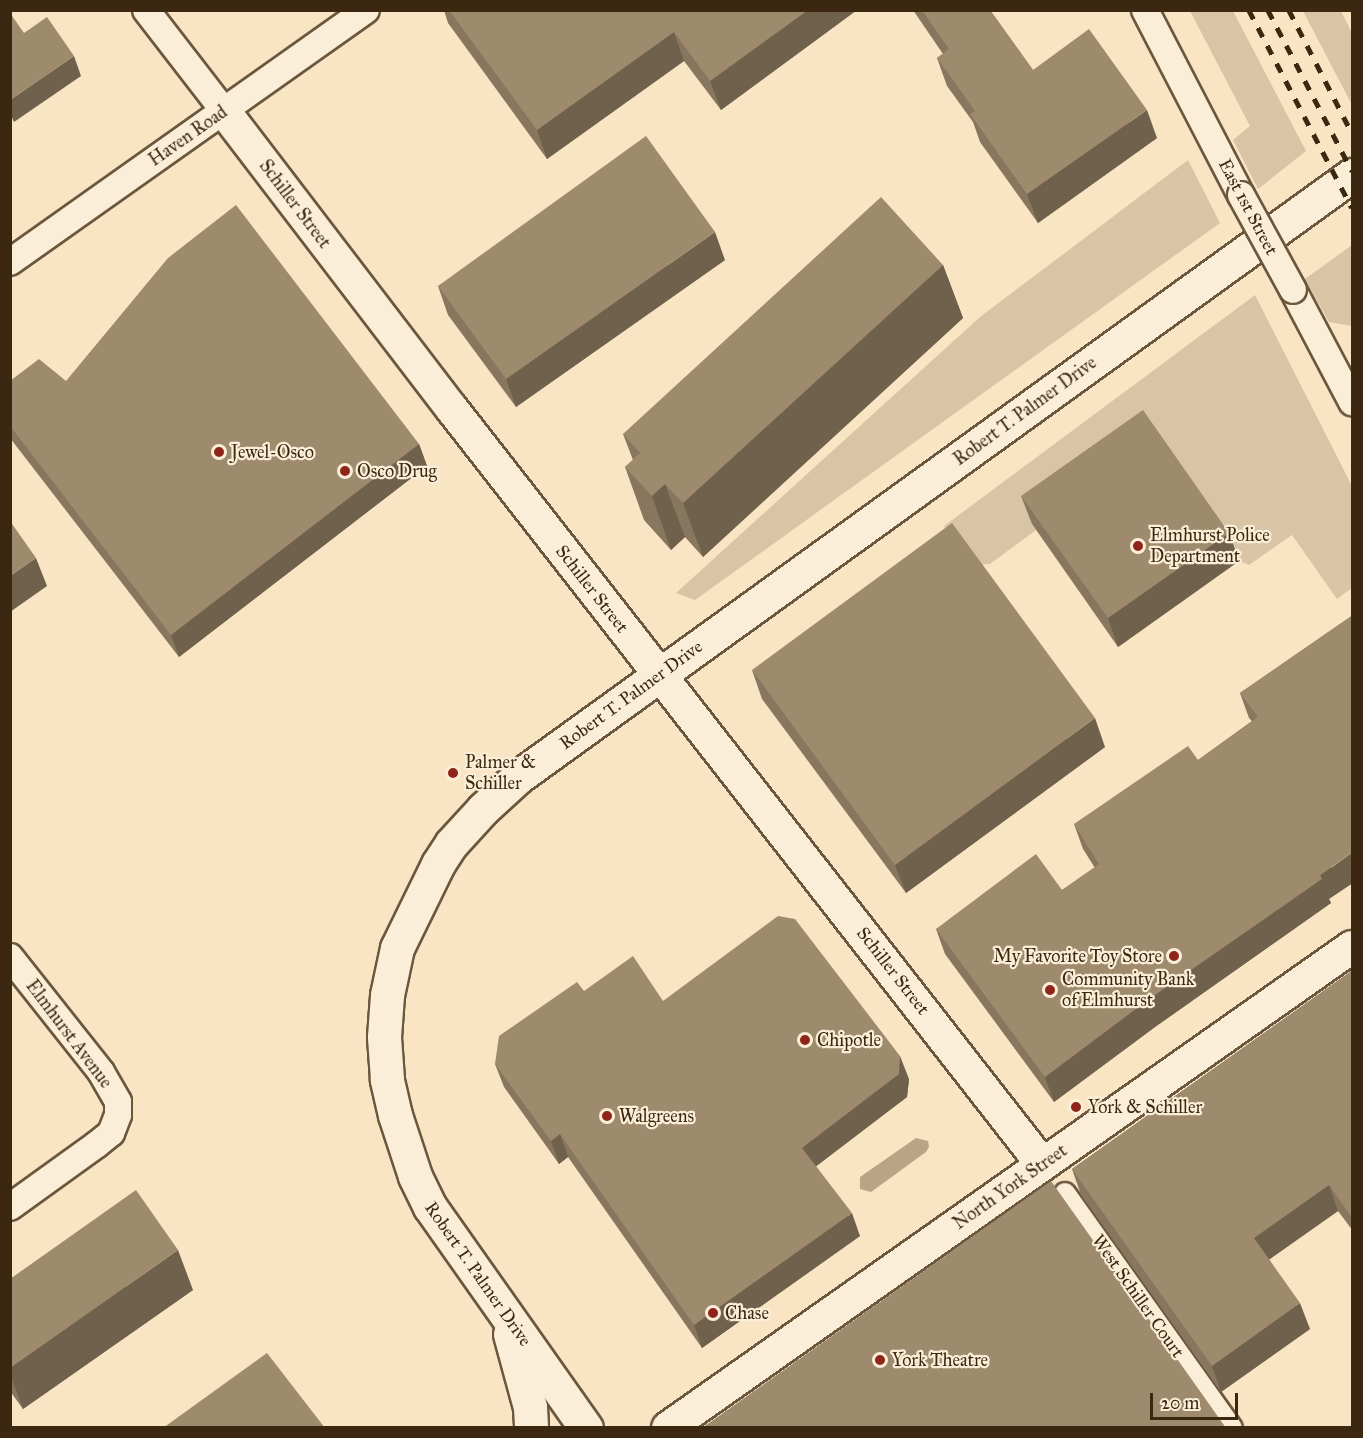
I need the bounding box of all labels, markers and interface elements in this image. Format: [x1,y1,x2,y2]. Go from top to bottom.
street label: Haven Road [145,101,231,171]
street label: Schiller Street [255,155,335,253]
street label: East 1st Street [1214,155,1282,259]
street label: Robert T. Palmer Drive [949,352,1101,470]
place label: Jewel-Osco [231,441,314,463]
marker: Jewel-Osco [212,445,226,459]
place label: Osco Drug [357,460,437,482]
marker: Osco Drug [338,464,352,478]
place label: Elmhurst Police Department [1150,525,1270,568]
marker: Elmhurst Police Department [1131,539,1145,553]
street label: Schiller Street [551,541,633,637]
street label: Robert T. Palmer Drive [555,636,707,754]
place label: Palmer & Schiller [465,752,536,795]
marker: Palmer & Schiller [446,766,460,780]
street label: Schiller Street [852,923,934,1019]
place label: My Favorite Toy Store [994,945,1162,967]
marker: My Favorite Toy Store [1167,949,1181,963]
place label: Community Bank of Elmhurst [1062,969,1194,1012]
street label: Elmhurst Avenue [21,976,117,1092]
marker: Community Bank of Elmhurst [1043,983,1057,997]
place label: Chipotle [817,1029,881,1051]
marker: Chipotle [798,1033,812,1047]
place label: York & Schiller [1088,1096,1202,1118]
marker: York & Schiller [1069,1100,1083,1114]
place label: Walgreens [619,1105,694,1127]
marker: Walgreens [600,1109,614,1123]
street label: North York Street [949,1140,1071,1234]
street label: Robert T. Palmer Drive [420,1198,536,1350]
street label: West Schiller Court [1087,1230,1189,1362]
place label: Chase [725,1302,769,1324]
marker: Chase [706,1306,720,1320]
place label: York Theatre [892,1349,988,1371]
marker: York Theatre [873,1353,887,1367]
scale bar [1153,1381,1242,1419]
text: 20 m [1161,1392,1199,1414]

